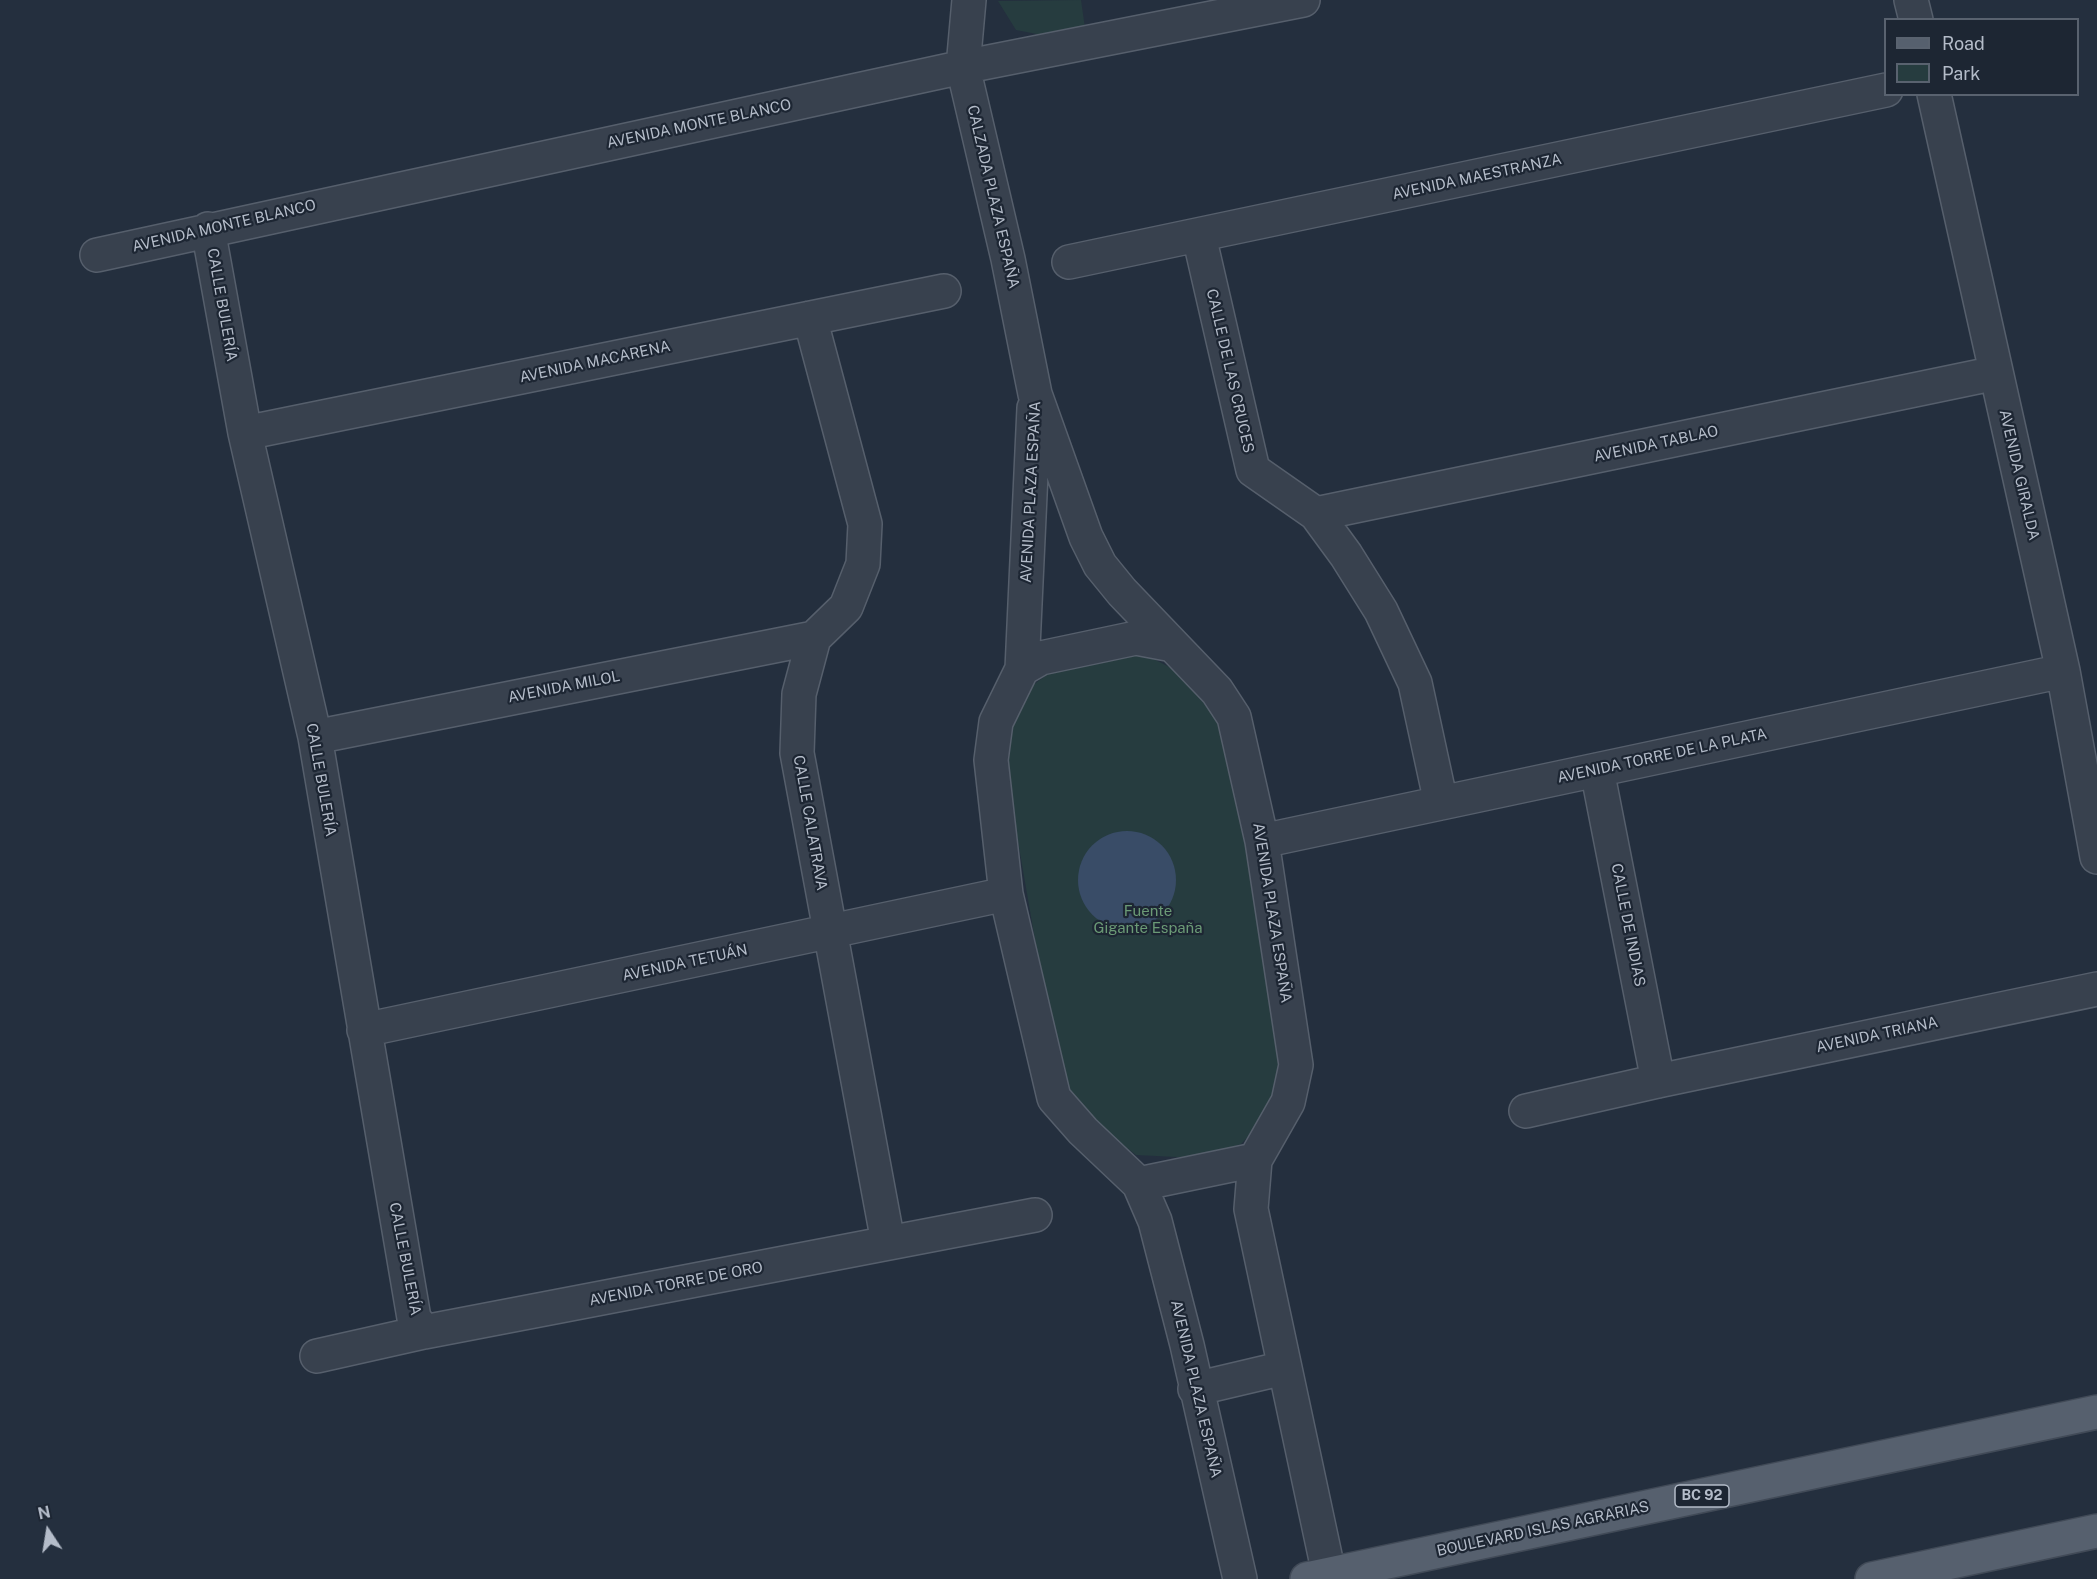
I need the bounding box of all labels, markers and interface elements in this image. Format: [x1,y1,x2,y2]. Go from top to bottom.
legend [1884,18,2079,96]
text: Road [1942,33,1985,54]
text: Park [1942,63,1980,84]
street label: AVENIDA MONTE BLANCO [605,96,793,152]
street label: CALZADA PLAZA ESPAÑA [963,104,1023,290]
street label: AVENIDA MAESTRANZA [1391,150,1563,204]
street label: AVENIDA MONTE BLANCO [130,196,318,256]
street label: CALLE BULERÍA [203,247,241,363]
street label: CALLE DE LAS CRUCES [1202,287,1258,455]
street label: AVENIDA MACARENA [518,337,672,387]
street label: AVENIDA PLAZA ESPAÑA [1017,401,1045,583]
street label: AVENIDA GIRALDA [1995,408,2043,542]
street label: AVENIDA TABLAO [1592,422,1720,466]
street label: AVENIDA MILOL [506,667,622,707]
street label: CALLE BULERÍA [302,722,340,838]
street label: AVENIDA TORRE DE LA PLATA [1556,725,1768,787]
street label: CALLE CALATRAVA [789,754,831,892]
street label: AVENIDA PLAZA ESPAÑA [1249,822,1295,1004]
street label: CALLE DE INDIAS [1607,862,1649,988]
park label: Fuente Gigante España [1094,902,1202,937]
street label: AVENIDA TETUÁN [621,941,749,985]
street label: AVENIDA TRIANA [1814,1013,1940,1057]
street label: CALLE BULERÍA [385,1201,425,1317]
street label: AVENIDA TORRE DE ORO [588,1258,764,1310]
street label: AVENIDA PLAZA ESPAÑA [1167,1298,1225,1480]
road number: BC 92 [1675,1485,1729,1507]
street label: BOULEVARD ISLAS AGRARIAS [1435,1498,1651,1560]
north arrow [18,1501,78,1561]
text: N [36,1502,52,1523]

